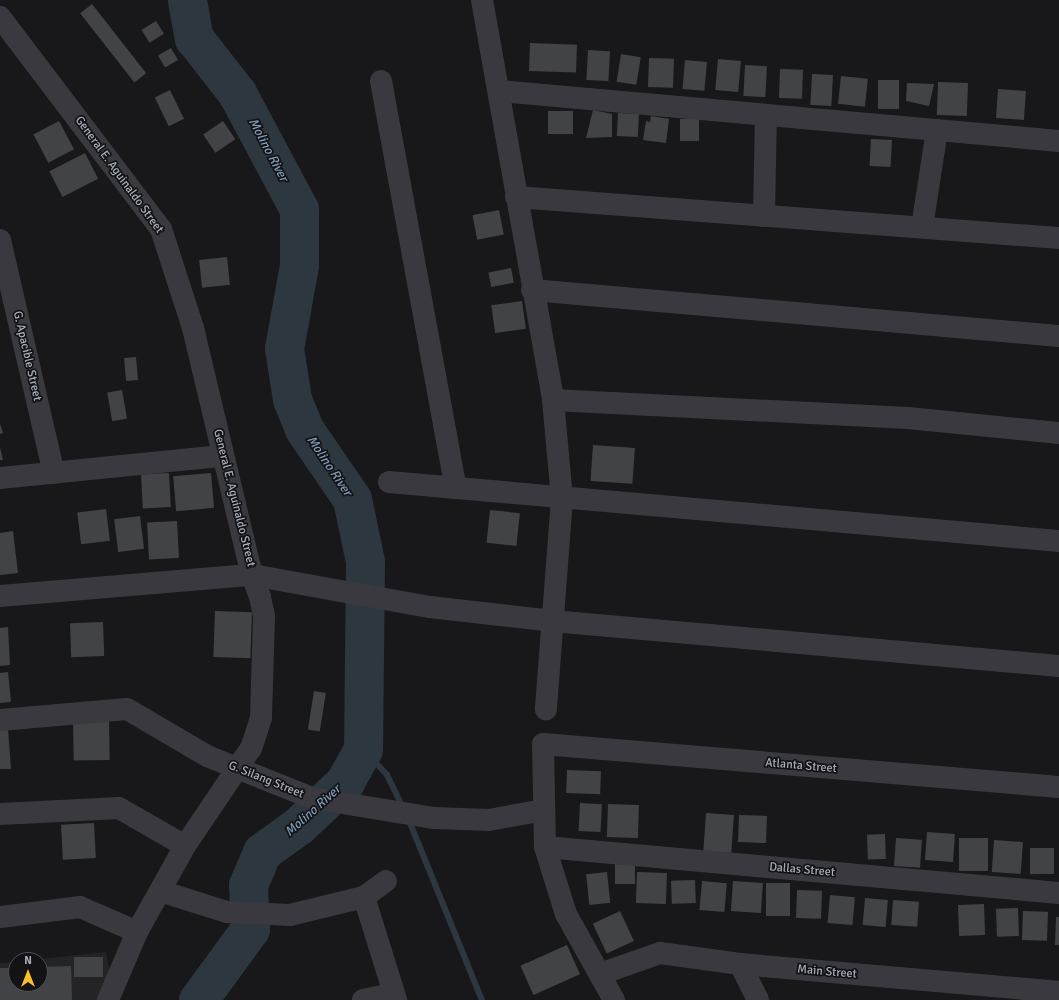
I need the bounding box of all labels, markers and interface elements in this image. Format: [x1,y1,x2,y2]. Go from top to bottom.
street label: General E. Aguinaldo Street [72,114,166,236]
water label: Molino River [245,116,291,184]
street label: G. Apacible Street [10,310,44,402]
street label: General E. Aguinaldo Street [210,428,258,568]
water label: Molino River [303,433,355,499]
street label: Atlanta Street [765,756,837,776]
street label: G. Silang Street [226,758,306,802]
water label: Molino River [282,782,344,840]
street label: Dallas Street [769,860,835,880]
north arrow [8,952,48,992]
text: N [24,954,32,967]
street label: Main Street [797,962,857,982]

